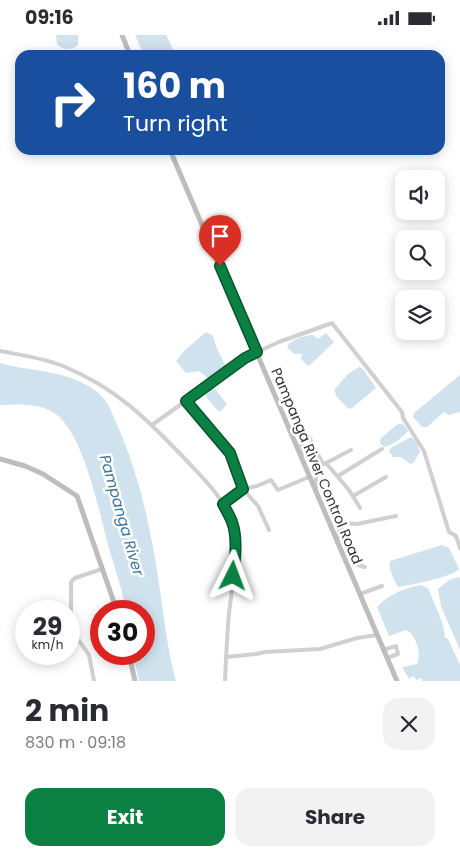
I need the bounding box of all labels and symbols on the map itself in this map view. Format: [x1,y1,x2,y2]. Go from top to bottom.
pin [199,215,241,266]
street label: Pampanga River Control Road [266,365,368,567]
water label: Pampanga River [95,452,149,578]
position arrow [206,549,258,601]
speed limit sign: 30 [90,600,155,665]

